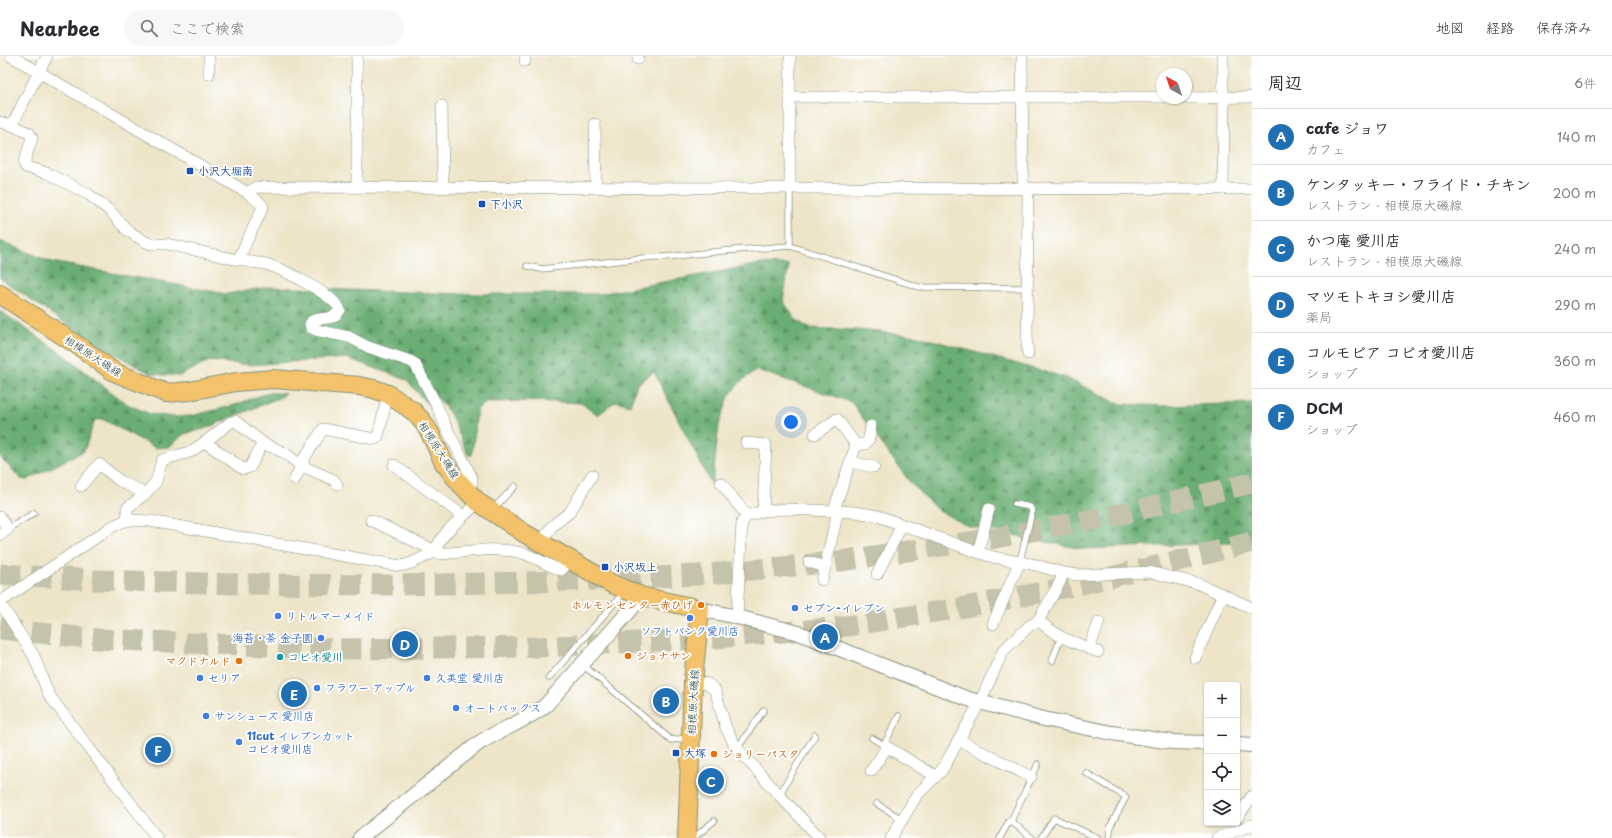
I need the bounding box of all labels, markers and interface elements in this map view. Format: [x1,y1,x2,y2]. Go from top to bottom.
search box [124,10,404,46]
text: Nearbee [20,14,100,42]
text: ここで検索 [170,16,245,39]
icon: search [138,17,160,39]
text: 地図 [1436,17,1464,38]
text: 経路 [1486,17,1514,38]
text: 保存済み [1536,17,1592,38]
north arrow [1156,68,1192,104]
text: 周辺 [1268,69,1302,95]
text: 6件 [1574,73,1596,92]
text: cafe ジョワ [1306,116,1389,139]
text: A [1276,127,1286,146]
text: 140 m [1557,127,1596,146]
text: カフェ [1306,139,1345,158]
place label: 小沢大堀南 [198,162,253,179]
marker: 小沢大堀南 [185,166,195,176]
text: ケンタッキー・フライド・チキン [1306,172,1531,195]
text: B [1277,183,1285,202]
text: 200 m [1553,183,1596,202]
place label: 下小沢 [490,195,523,212]
text: レストラン · 相模原大磯線 [1306,195,1462,214]
marker: 下小沢 [477,199,487,209]
text: かつ庵 愛川店 [1306,228,1401,251]
text: C [1276,239,1286,258]
text: 240 m [1554,239,1596,258]
text: レストラン · 相模原大磯線 [1306,251,1462,270]
text: マツモトキヨシ愛川店 [1306,284,1456,307]
text: D [1276,295,1286,314]
text: 290 m [1555,295,1596,314]
text: 薬局 [1306,307,1332,326]
street label: 相模原大磯線 [61,330,126,381]
text: コルモピア コピオ愛川店 [1306,340,1476,363]
text: E [1277,351,1285,370]
text: 360 m [1553,351,1596,370]
text: ショップ [1306,363,1357,382]
text: DCM [1306,396,1343,419]
text: F [1277,407,1285,426]
text: 460 m [1553,407,1596,426]
your location [781,412,801,432]
street label: 相模原大磯線 [415,417,464,482]
text: ショップ [1306,419,1357,438]
place label: 小沢坂上 [613,558,657,575]
marker: 小沢坂上 [600,562,610,572]
place label: ホルモンセンター赤ひげ [571,596,693,613]
place label: セブン-イレブン [803,599,885,616]
marker: ホルモンセンター赤ひげ [696,600,706,610]
marker: セブン-イレブン [790,603,800,613]
place label: リトルマーメイド [286,607,375,624]
marker: リトルマーメイド [273,611,283,621]
marker: ソフトバンク愛川店 [685,613,695,623]
place label: ソフトバンク愛川店 [641,622,740,639]
pin: A [812,622,838,652]
place label: 海苔・茶 金子園 [232,629,313,646]
pin: D [392,629,418,659]
marker: 海苔・茶 金子園 [316,633,326,643]
place label: ジョナサン [636,647,691,664]
place label: コピオ愛川 [288,648,343,665]
marker: ジョナサン [623,651,633,661]
place label: マクドナルド [165,652,231,669]
marker: コピオ愛川 [275,652,285,662]
marker: マクドナルド [234,656,244,666]
place label: セリア [208,669,241,686]
place label: 久美堂 愛川店 [435,669,505,686]
street label: 相模原大磯線 [682,669,703,735]
marker: セリア [195,673,205,683]
marker: 久美堂 愛川店 [422,673,432,683]
pin: E [281,679,307,709]
place label: フラワー アップル [325,679,416,696]
map controls [1204,682,1240,826]
button: + [1204,682,1240,718]
marker: フラワー アップル [312,683,322,693]
pin: B [653,686,679,716]
place label: オートバックス [464,699,541,716]
marker: オートバックス [451,703,461,713]
place label: サンシューズ 愛川店 [214,707,315,724]
marker: サンシューズ 愛川店 [201,711,211,721]
button: − [1204,718,1240,754]
place label: 11cut イレブンカット コピオ愛川店 [247,727,355,757]
pin: F [145,735,171,765]
marker: 11cut イレブンカット コピオ愛川店 [234,737,244,747]
place label: 大塚 [684,744,706,761]
place label: ジョリーパスタ [722,745,799,762]
marker: 大塚 [671,748,681,758]
marker: ジョリーパスタ [709,749,719,759]
button: locate [1204,754,1240,790]
pin: C [698,766,724,796]
button: layers [1204,790,1240,826]

